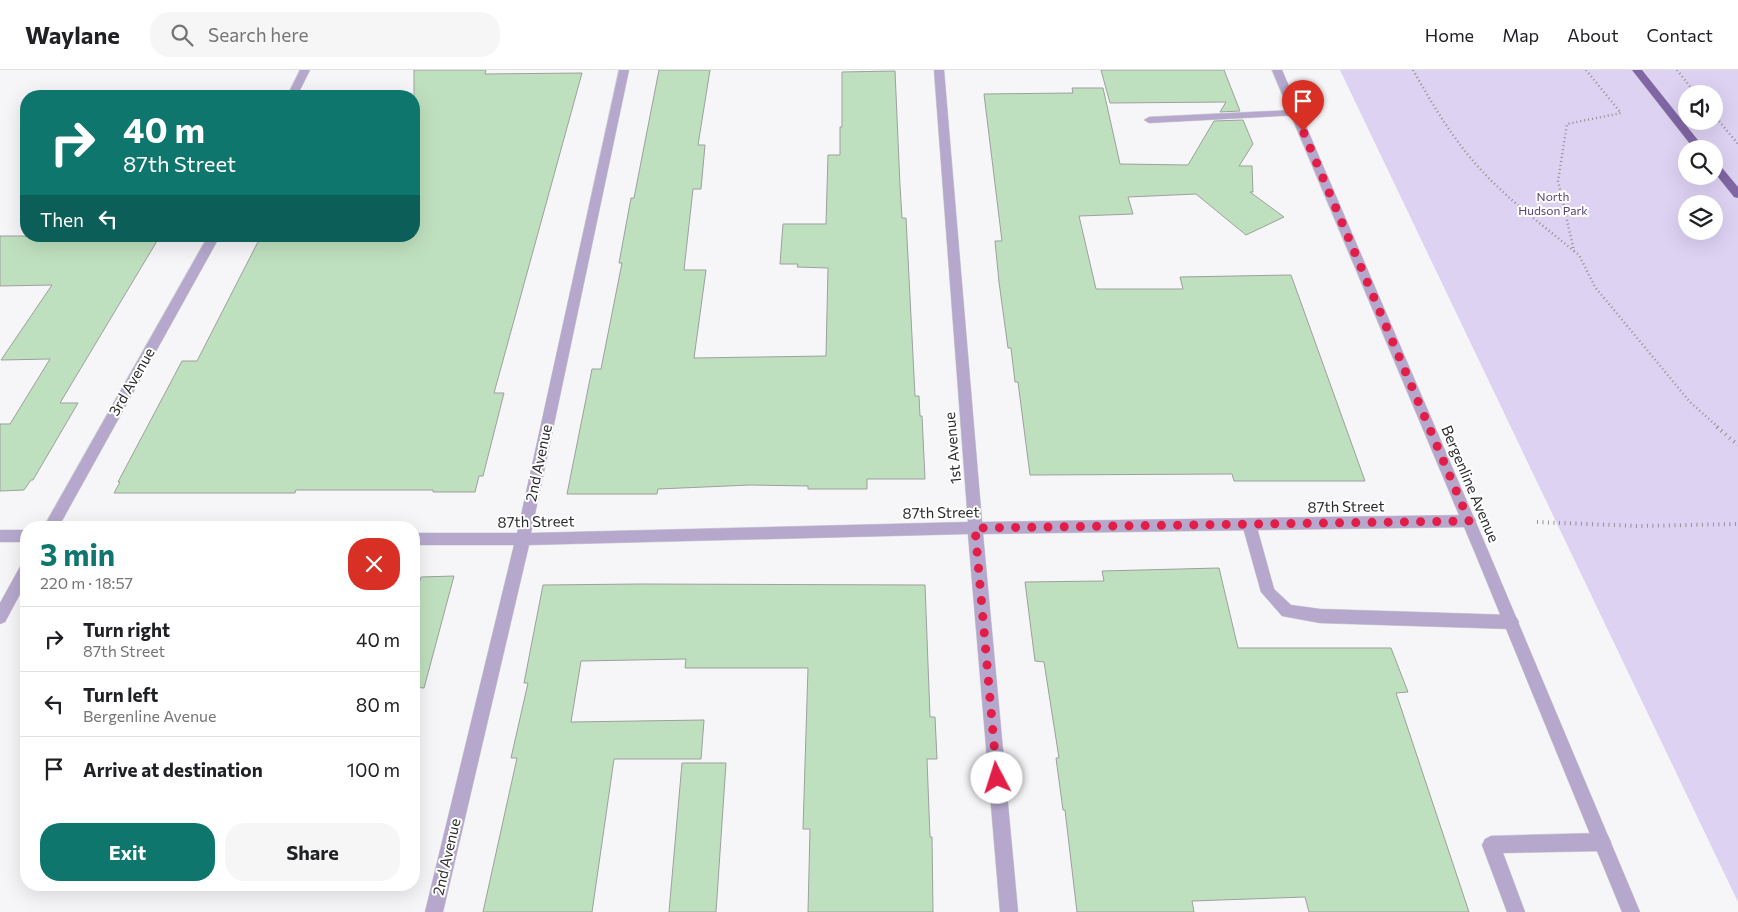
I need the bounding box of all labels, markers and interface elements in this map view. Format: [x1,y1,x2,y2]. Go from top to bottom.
search box [150,12,500,57]
text: Waylane [25,20,120,49]
icon: search [168,21,196,49]
text: Search here [208,23,308,46]
text: Home [1425,24,1474,46]
text: Map [1502,24,1539,46]
text: About [1567,24,1619,46]
text: Contact [1647,24,1713,46]
pin [1282,80,1324,131]
map controls [1678,85,1723,240]
button: sound [1678,85,1723,130]
icon: arrive [1289,87,1317,115]
text: 40 m [123,107,205,150]
icon: right [40,110,105,175]
button: search [1678,140,1723,185]
text: 87th Street [123,150,236,177]
park label: North Hudson Park [1518,189,1588,217]
button: layers [1678,195,1723,240]
icon: left [94,205,122,233]
text: Then [40,208,84,231]
street label: 3rd Avenue [104,344,158,419]
street label: 1st Avenue [940,411,964,485]
street label: 2nd Avenue [521,422,555,503]
street label: Bergenline Avenue [1438,423,1504,545]
street label: 87th Street [1307,496,1385,516]
street label: 87th Street [902,502,980,522]
street label: 87th Street [497,511,575,531]
text: 3 min [40,535,115,572]
button: close [348,538,400,590]
text: 220 m · 18:57 [40,573,133,592]
text: Turn right [83,618,170,641]
icon: right [40,625,68,653]
text: 40 m [356,628,400,651]
text: 87th Street [83,641,165,660]
text: Turn left [83,683,158,706]
icon: left [40,690,68,718]
text: 80 m [356,693,400,716]
text: Bergenline Avenue [83,706,216,725]
position arrow [970,751,1022,803]
icon: arrive [40,755,68,783]
text: Arrive at destination [83,758,263,781]
text: 100 m [347,758,400,781]
street label: 2nd Avenue [428,816,464,897]
button: Exit [40,823,215,881]
button: Share [225,823,400,881]

